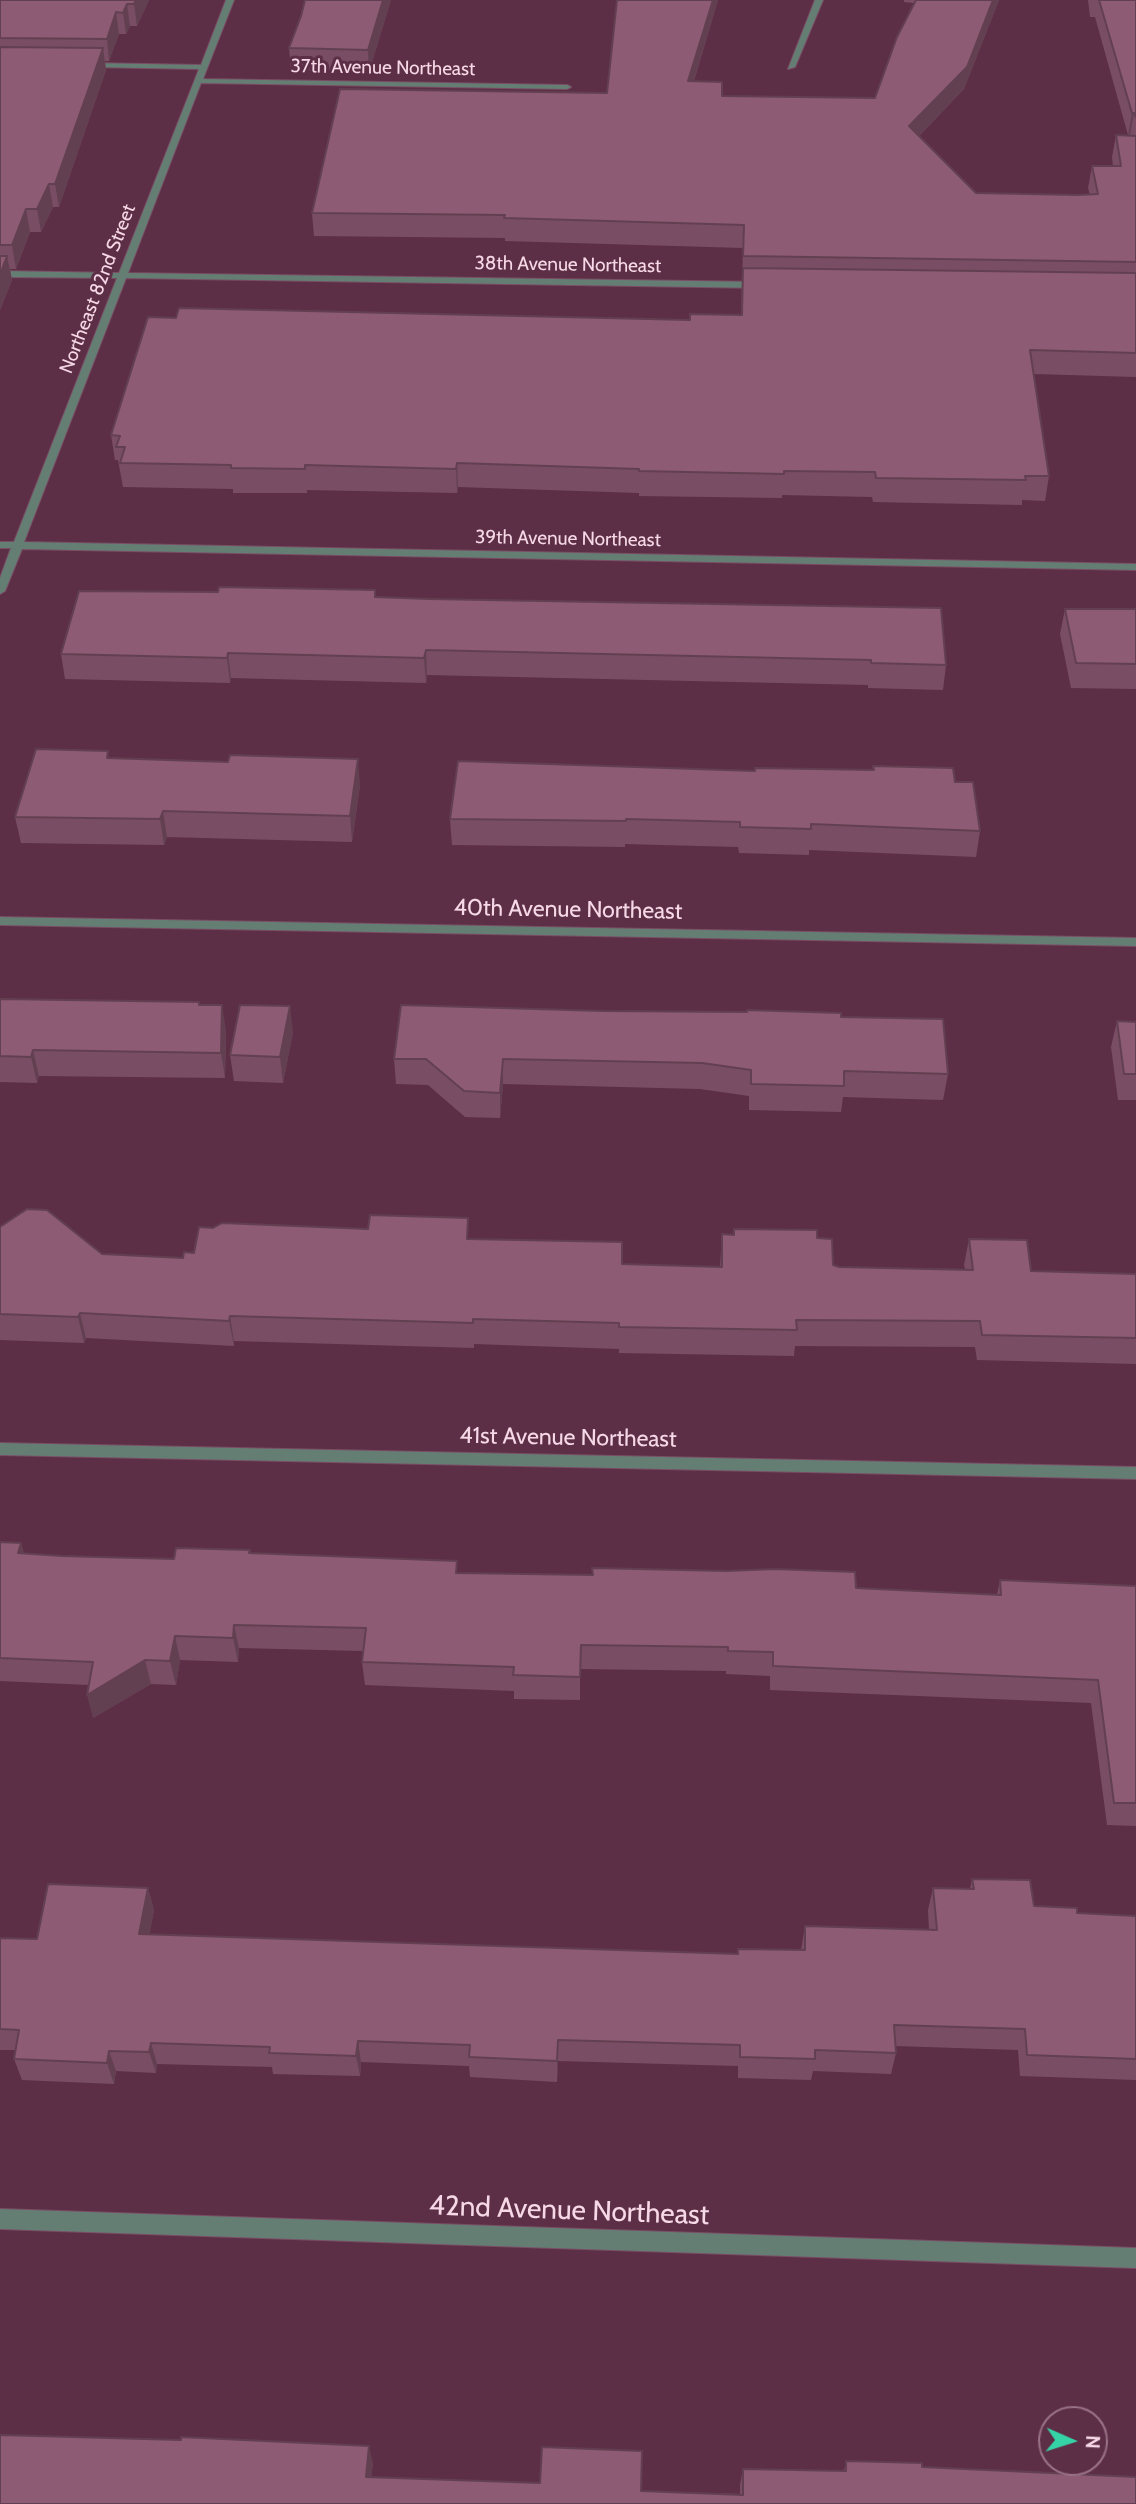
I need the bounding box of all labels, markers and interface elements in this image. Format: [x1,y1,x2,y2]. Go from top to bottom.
street label: 37th Avenue Northeast [290,55,476,81]
street label: Northeast 82nd Street [55,201,141,377]
street label: 38th Avenue Northeast [474,252,662,278]
street label: 39th Avenue Northeast [475,526,661,552]
street label: 40th Avenue Northeast [453,894,683,926]
street label: 41st Avenue Northeast [459,1422,677,1454]
street label: 42nd Avenue Northeast [428,2189,710,2233]
north arrow [1038,2406,1108,2476]
text: N [1081,2435,1104,2449]

